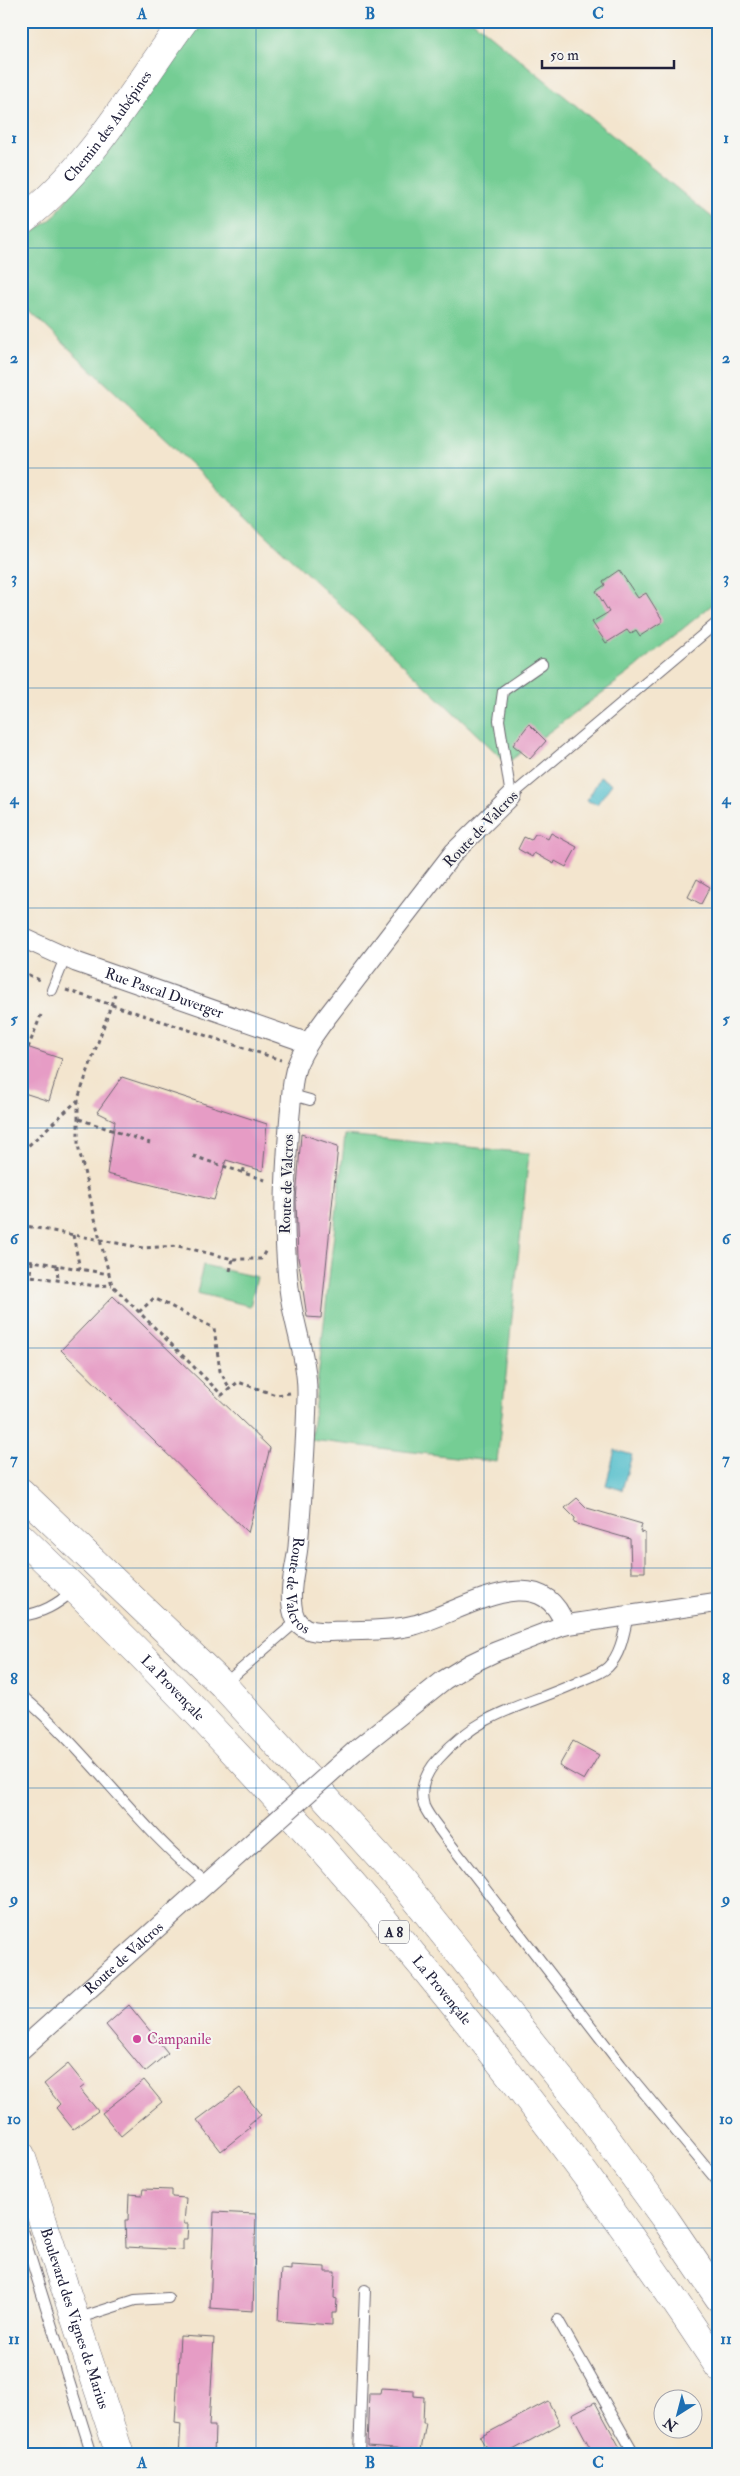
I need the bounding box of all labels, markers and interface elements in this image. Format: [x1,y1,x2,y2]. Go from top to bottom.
text: A [136,4,148,24]
text: B [365,4,375,24]
text: C [592,4,604,24]
scale bar [542,38,675,70]
text: 50 m [550,46,579,65]
street label: Chemin des Aubépines [59,67,156,186]
text: 1 [11,128,17,148]
text: 1 [723,128,729,148]
text: 2 [10,348,18,368]
text: 2 [722,348,730,368]
text: 3 [11,568,17,588]
text: 3 [723,568,729,588]
street label: Route de Valcros [439,786,523,872]
text: 4 [9,789,20,809]
text: 4 [721,789,732,809]
street label: Rue Pascal Duverger [103,963,227,1022]
text: 5 [10,1009,18,1029]
text: 5 [722,1009,730,1029]
street label: Route de Valcros [276,1134,298,1234]
text: 6 [10,1229,20,1249]
text: 6 [722,1229,732,1249]
text: 7 [10,1449,18,1469]
text: 7 [722,1449,730,1469]
street label: Route de Valcros [282,1536,313,1638]
street label: La Provençale [137,1651,209,1725]
text: 8 [10,1669,18,1689]
text: 8 [722,1669,730,1689]
text: 9 [8,1889,18,1909]
text: 9 [720,1889,730,1909]
street label: Route de Valcros [80,1917,167,1998]
road number: A 8 [379,1920,409,1944]
street label: La Provençale [408,1952,476,2029]
place label: Campanile [147,2030,211,2050]
marker: Campanile [131,2033,143,2045]
text: 10 [7,2109,21,2129]
text: 10 [719,2109,733,2129]
street label: Boulevard des Vignes de Marius [36,2225,114,2411]
text: 11 [8,2329,20,2349]
text: 11 [720,2329,732,2349]
north arrow [652,2388,702,2438]
text: N [660,2413,682,2435]
text: A [136,2453,148,2473]
text: B [365,2453,375,2473]
text: C [592,2453,604,2473]

